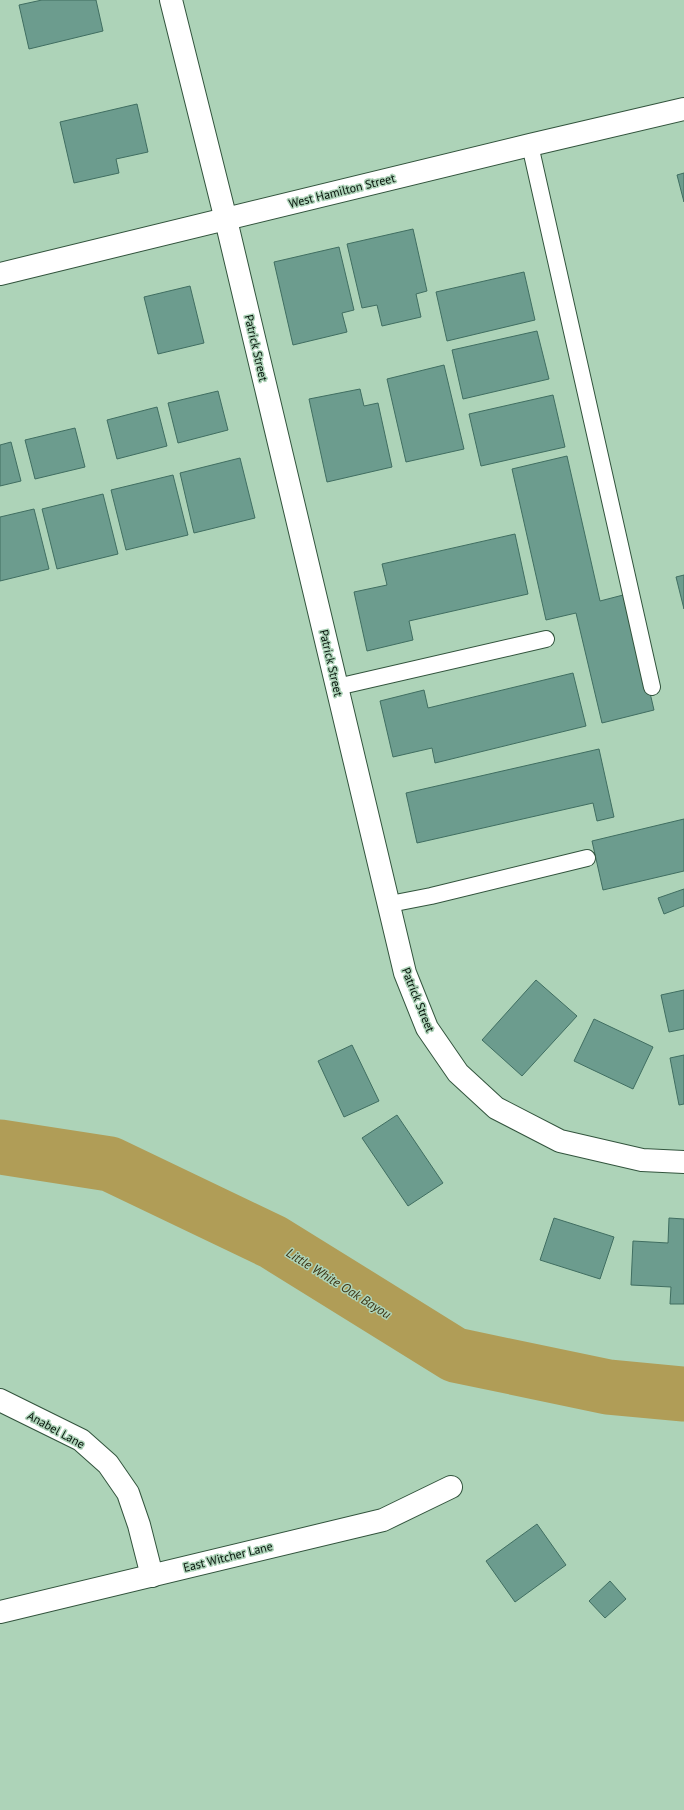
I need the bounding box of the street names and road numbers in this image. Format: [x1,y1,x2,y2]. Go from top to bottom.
street label: West Hamilton Street [287,170,397,211]
street label: Patrick Street [242,313,271,383]
street label: Patrick Street [317,628,346,698]
street label: Patrick Street [399,965,438,1034]
street label: Anabel Lane [25,1408,88,1451]
street label: East Witcher Lane [182,1538,274,1575]

